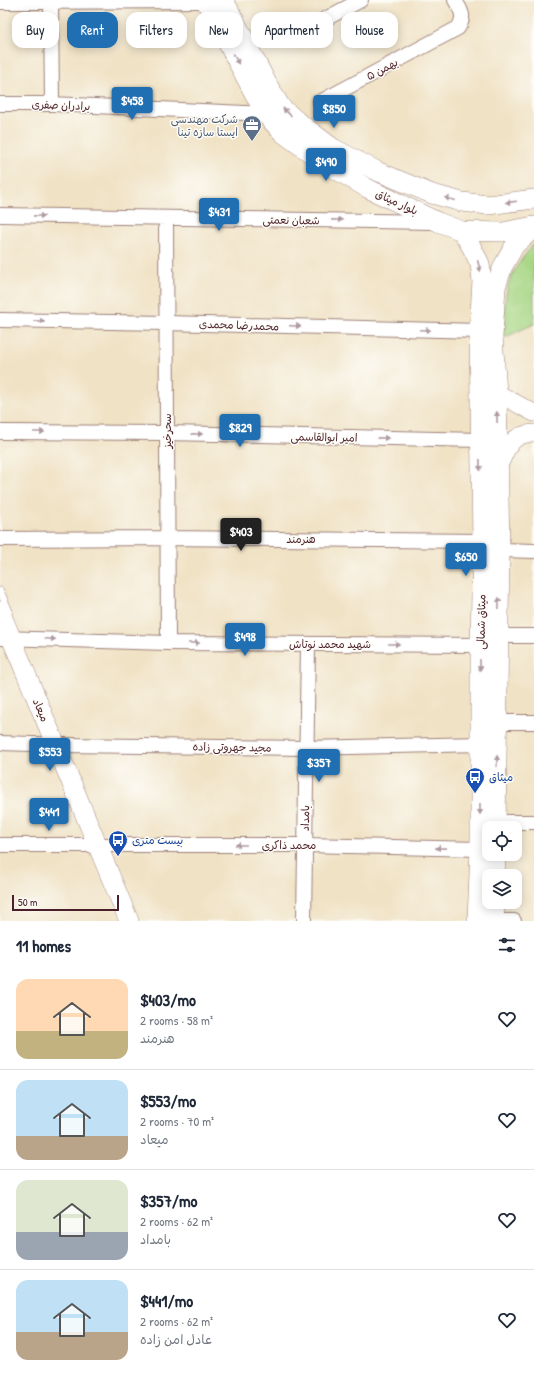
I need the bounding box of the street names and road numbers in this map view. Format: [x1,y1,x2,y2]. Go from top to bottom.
street label: بهمن ۵ [364,55,401,84]
street label: برادران صفری [31,97,91,114]
street label: بلوار میثاق [373,186,420,219]
street label: شعبان نعمتی [262,213,320,228]
street label: محمدرضا محمدی [199,317,279,333]
street label: سحرخیز [160,413,174,450]
street label: امیر ابوالقاسمی [290,429,358,446]
street label: هنرمند [286,532,316,546]
street label: میثاق شمالی [474,594,489,650]
street label: شهید محمد نوتاش [289,637,371,652]
street label: میعاد [30,696,52,724]
street label: مجید جهروتی زاده [192,739,272,756]
street label: بامداد [298,805,313,831]
street label: محمد ذاکری [262,838,316,852]

